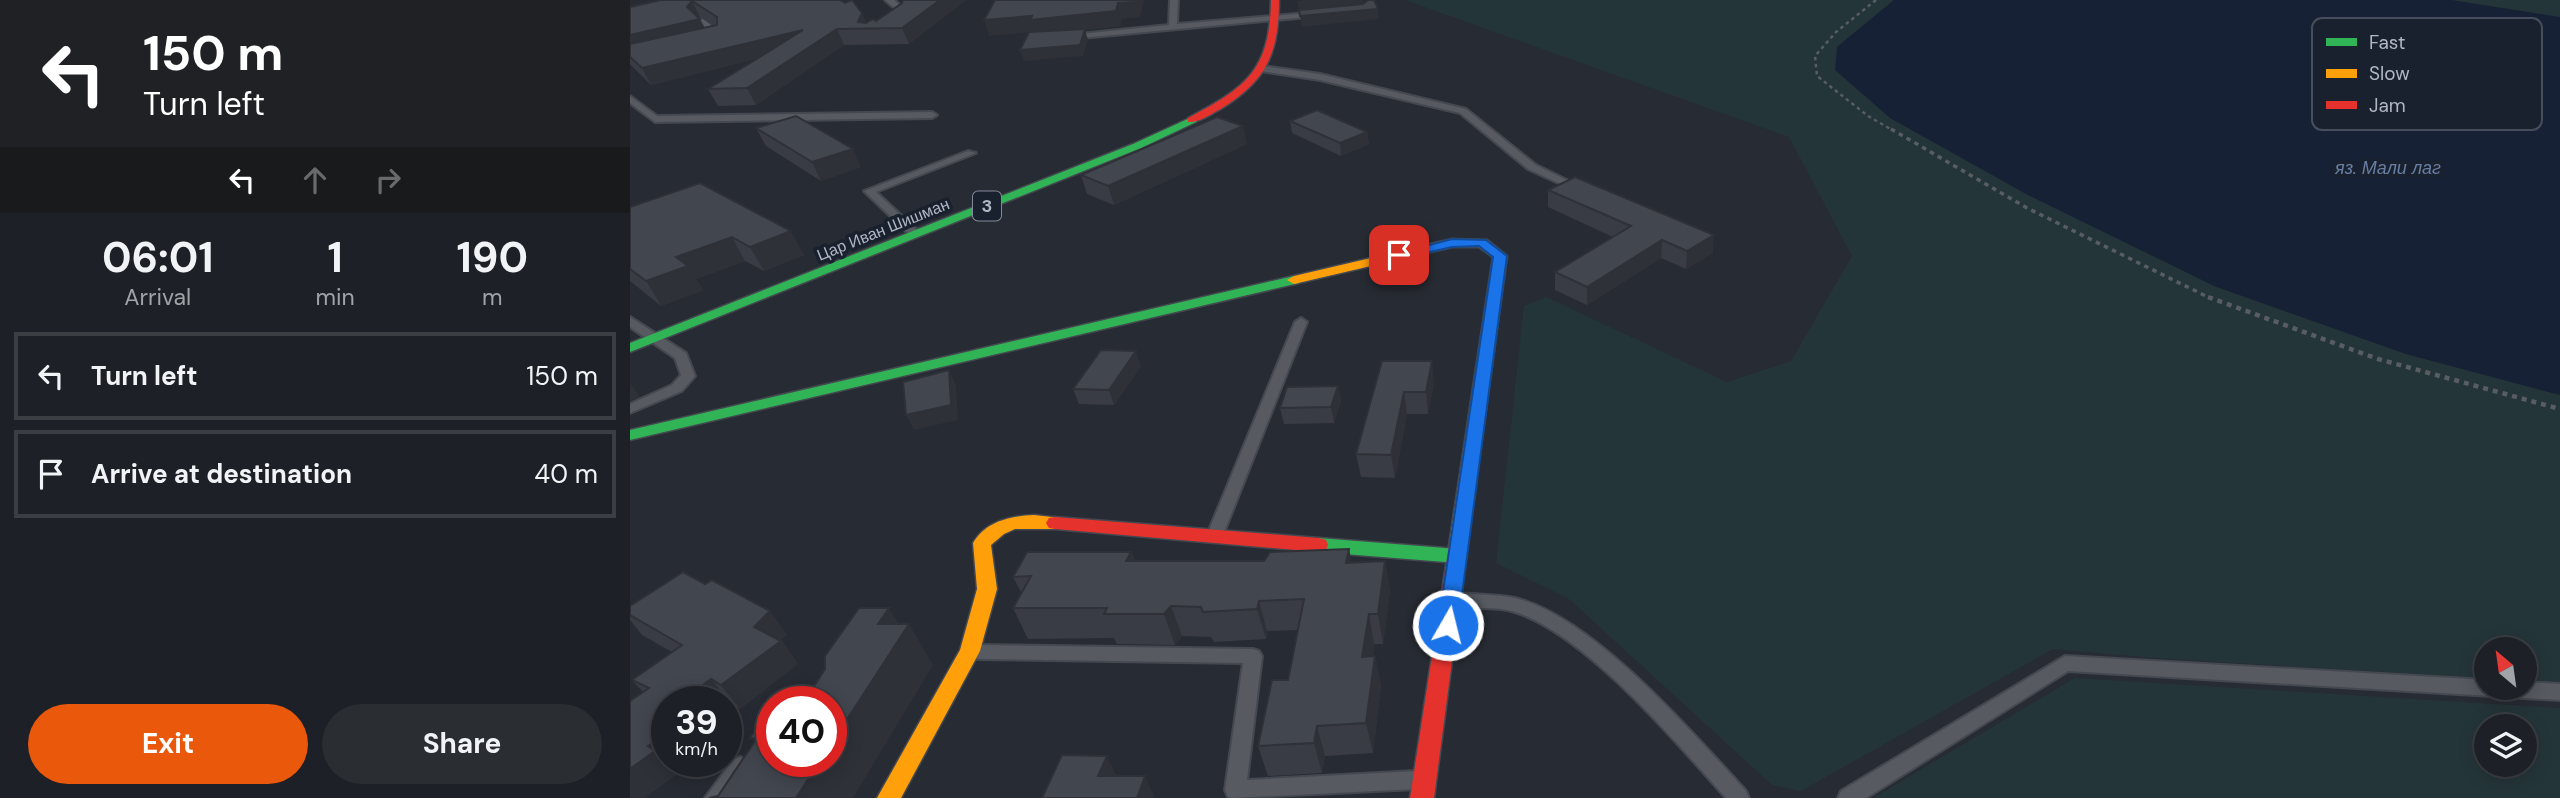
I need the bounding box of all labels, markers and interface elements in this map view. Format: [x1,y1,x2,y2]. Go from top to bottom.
legend [2312,18,2542,130]
text: 150 m [143,21,283,85]
icon: left [28,28,119,119]
text: Fast [2369,30,2405,55]
text: Slow [2369,61,2410,86]
text: Turn left [143,83,265,125]
text: Jam [2369,93,2406,118]
water label: яз. Мали лаг [2334,156,2441,180]
icon: left [223,161,261,199]
icon: ahead [296,161,334,199]
icon: right [369,161,407,199]
road number: 3 [973,191,1001,220]
street label: Цар Иван Шишман [814,193,953,266]
pin [1369,225,1429,285]
text: 06:01 [102,230,214,285]
text: 1 [327,230,343,285]
text: 190 [457,230,528,285]
icon: arrive [1380,236,1418,274]
text: Arrival [124,282,191,312]
text: min [315,282,355,312]
text: m [482,282,503,312]
icon: left [32,357,70,395]
text: Turn left [91,359,198,393]
text: 150 m [526,359,598,393]
icon: arrive [32,455,70,493]
text: Arrive at destination [91,457,352,491]
text: 40 m [534,457,598,491]
position arrow [1411,588,1485,662]
north arrow [2474,637,2538,700]
map controls [2474,637,2537,777]
speed limit sign: 40 [756,686,847,777]
text: 39 [675,699,718,745]
button: Exit [28,704,308,784]
button: Share [322,704,602,784]
button: layers [2474,714,2537,777]
text: km/h [675,737,718,761]

